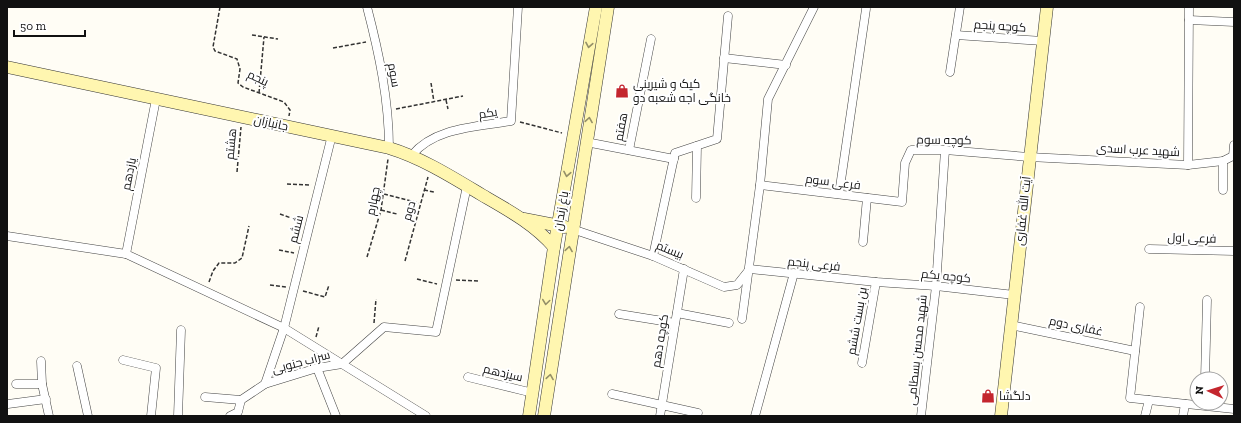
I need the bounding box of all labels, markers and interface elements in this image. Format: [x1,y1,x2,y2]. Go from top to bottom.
scale bar [14,12,85,38]
street label: کوچه پنجم [973,17,1027,37]
text: 50 m [20,19,47,33]
one-way arrow [585,42,594,49]
street label: سوم [384,62,403,88]
street label: پنجم [244,67,272,91]
place label: کیک و شیرینی خانگی اجه شعبه دو [633,77,731,105]
shop icon: کیک و شیرینی خانگی اجه شعبه دو [614,83,630,99]
street label: یکم [478,104,499,122]
street label: هفتم [611,112,632,143]
street label: جانبازان [252,113,290,133]
one-way arrow [585,117,593,124]
street label: هشتم [223,128,240,160]
street label: کوچه سوم [916,133,972,149]
street label: شهید عرب اسدی [1096,141,1180,159]
street label: یازدهم [119,156,140,192]
one-way arrow [564,171,572,177]
street label: فرعی سوم [804,172,861,193]
street label: آیت الله غفاری [1011,175,1034,246]
street label: چهارم [363,185,385,217]
street label: باغ زندان [551,190,572,232]
street label: دوم [400,199,419,223]
street label: ششم [286,214,307,245]
street label: فرعی اول [1167,230,1217,246]
street label: بیستم [654,238,686,263]
one-way arrow [564,246,573,252]
street label: فرعی پنجم [787,254,841,276]
street label: کوچه یکم [920,266,971,288]
street label: بن بست ششم [844,286,871,356]
street label: شهید محسن بسطامی [904,294,930,406]
one-way arrow [542,299,551,305]
street label: کوچه دهم [649,313,673,369]
street label: غفاری دوم [1048,313,1104,340]
street label: سراب جنوبی [270,348,332,376]
street label: سیزدهم [482,362,524,385]
north arrow [1189,371,1229,411]
one-way arrow [545,374,554,380]
text: N [1193,385,1206,395]
shop icon: دلگشا [980,388,996,404]
place label: دلگشا [999,389,1031,403]

